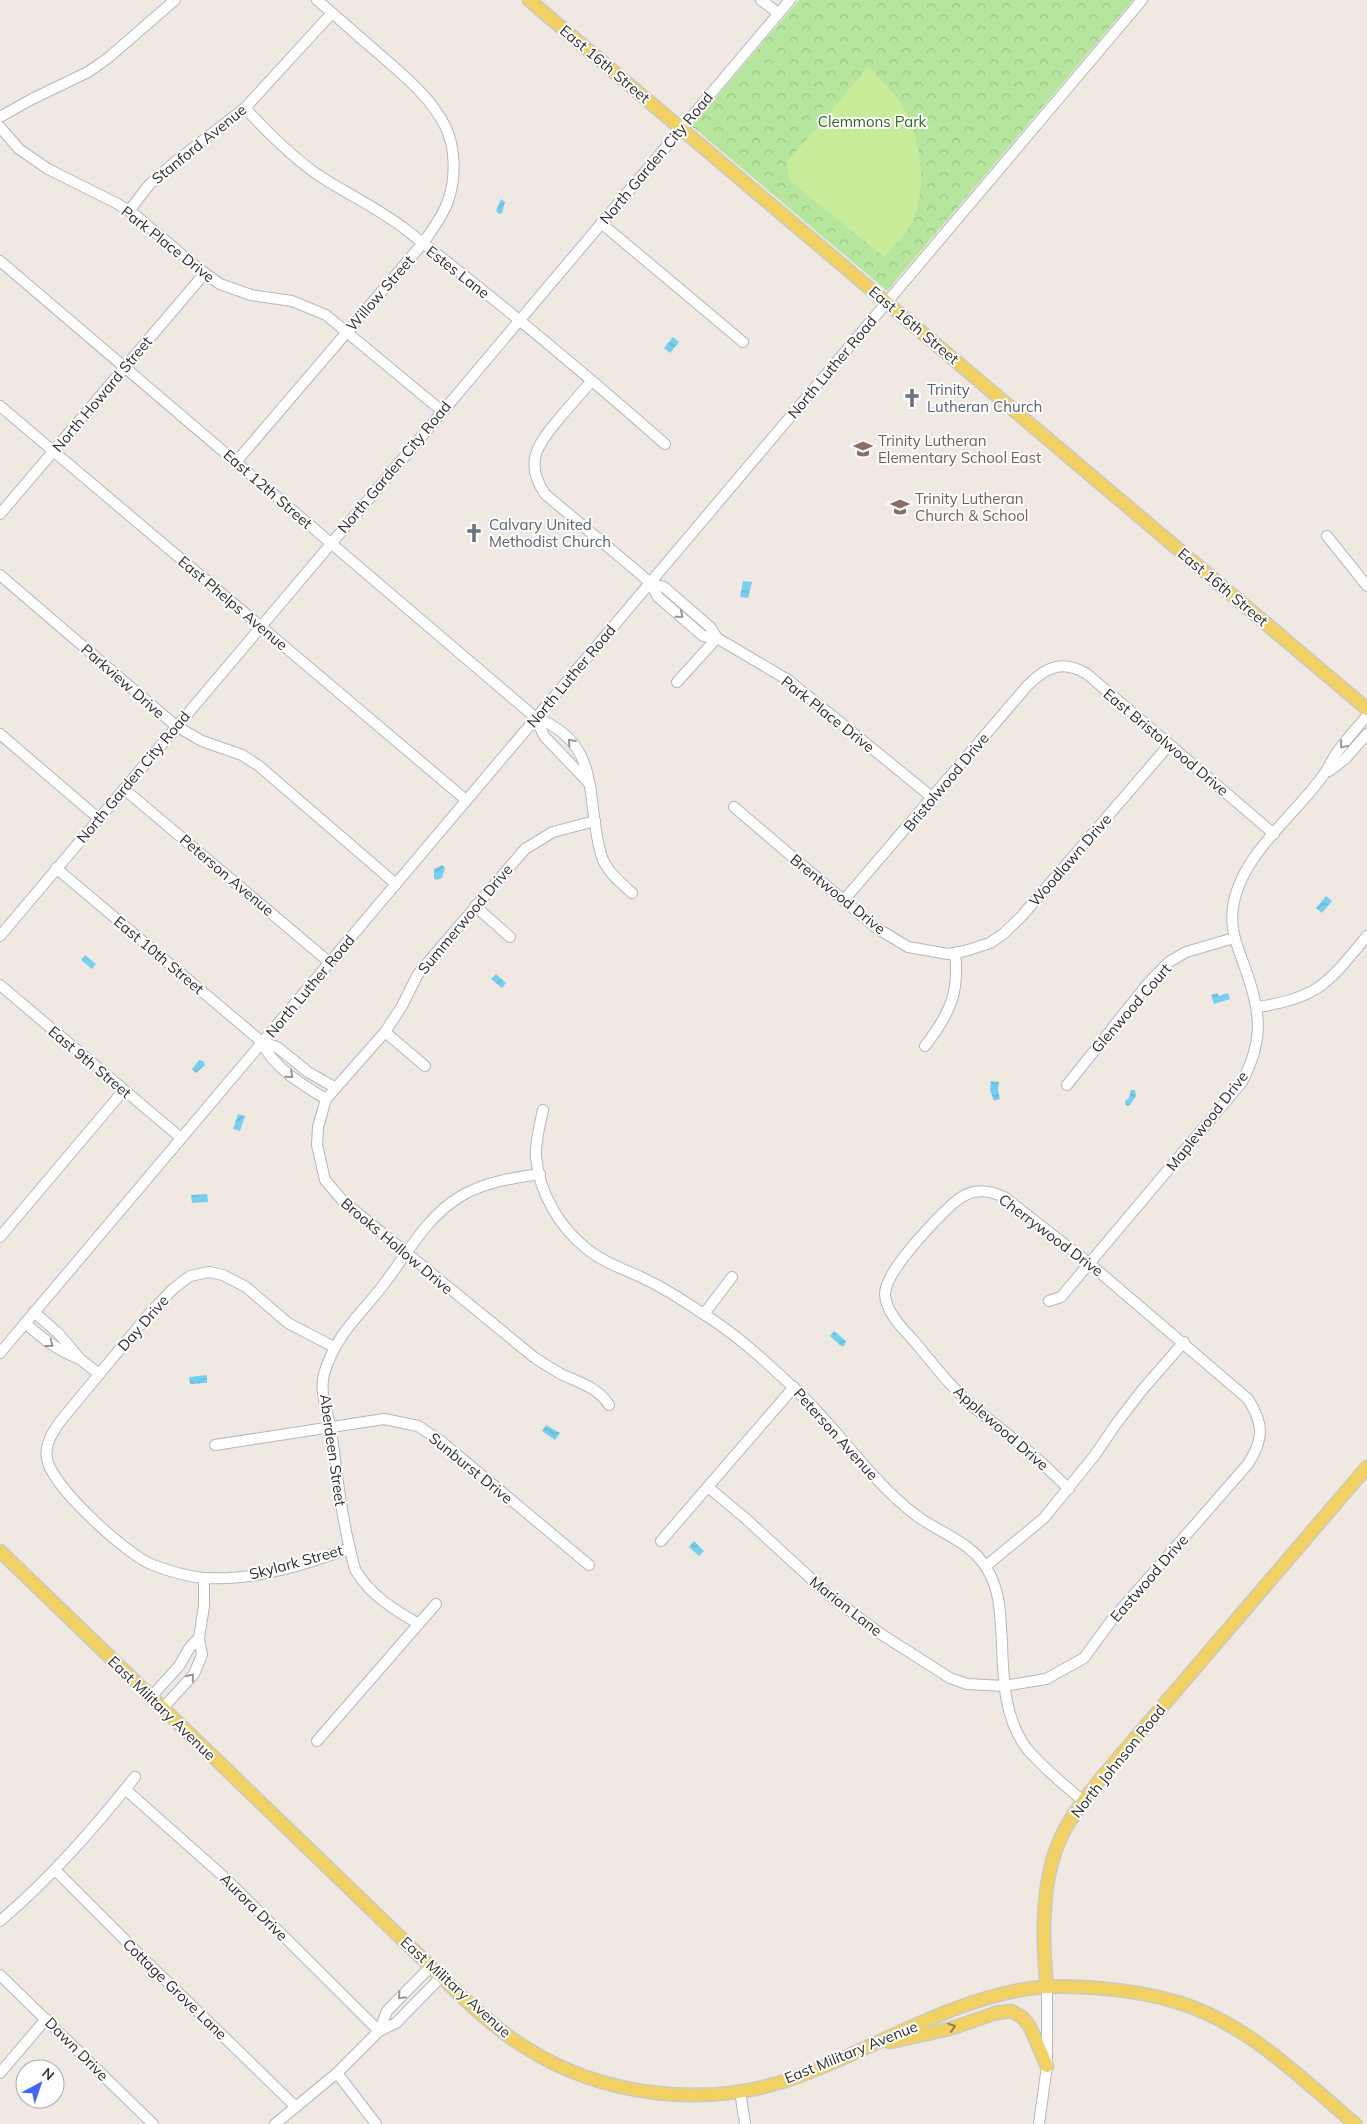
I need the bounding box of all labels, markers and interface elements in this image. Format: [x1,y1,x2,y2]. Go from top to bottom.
street label: East 16th Street [556,21,654,107]
street label: North Garden City Road [595,88,717,228]
street label: Stanford Avenue [148,100,250,188]
park label: Clemmons Park [818,112,927,131]
street label: Park Place Drive [117,202,219,286]
street label: Estes Lane [423,241,493,303]
street label: Willow Street [342,251,418,335]
street label: East 16th Street [865,282,963,368]
street label: North Luther Road [783,312,881,422]
street label: North Howard Street [48,332,156,456]
place label: Trinity Lutheran Church [927,380,1042,416]
church icon: Trinity Lutheran Church [901,387,923,409]
street label: North Garden City Road [333,397,455,537]
place label: Trinity Lutheran Elementary School East [878,431,1041,467]
school or university icon: Trinity Lutheran Elementary School East [852,438,874,460]
street label: East 12th Street [220,445,316,533]
place label: Trinity Lutheran Church & School [915,489,1028,525]
school or university icon: Trinity Lutheran Church & School [889,496,911,518]
place label: Calvary United Methodist Church [489,515,611,551]
church icon: Calvary United Methodist Church [463,522,485,544]
street label: East 16th Street [1174,544,1272,630]
street label: East Phelps Avenue [174,552,292,654]
one-way arrow [674,610,683,619]
street label: North Luther Road [522,621,620,731]
street label: Parkview Drive [77,640,169,722]
street label: Park Place Drive [777,672,879,756]
street label: East Bristolwood Drive [1100,684,1232,800]
street label: North Garden City Road [72,707,194,847]
street label: Bristolwood Drive [899,729,993,835]
one-way arrow [568,739,577,748]
one-way arrow [1340,739,1348,748]
street label: Woodlawn Drive [1025,810,1115,910]
street label: Peterson Avenue [176,830,278,920]
street label: Brentwood Drive [787,850,889,938]
street label: Summerwood Drive [413,860,517,978]
street label: East 10th Street [110,912,208,998]
street label: North Luther Road [261,931,359,1041]
street label: Glenwood Court [1087,959,1175,1057]
street label: East 9th Street [45,1022,135,1102]
street label: Maplewood Drive [1162,1067,1252,1175]
one-way arrow [285,1069,294,1078]
street label: Cherrywood Drive [995,1190,1107,1280]
street label: Brooks Hollow Drive [337,1194,457,1298]
street label: Day Drive [113,1291,173,1355]
one-way arrow [44,1338,54,1347]
street label: Applewood Drive [950,1382,1052,1474]
street label: Peterson Avenue [790,1384,882,1484]
street label: Aberdeen Street [316,1393,350,1507]
street label: Sunburst Drive [425,1428,517,1508]
street label: Eastwood Drive [1106,1530,1192,1626]
street label: Skylark Street [247,1540,345,1584]
street label: Marian Lane [806,1572,886,1640]
street label: East Military Avenue [104,1652,220,1764]
one-way arrow [185,1673,194,1682]
street label: North Johnson Road [1067,1701,1169,1821]
street label: Aurora Drive [216,1869,292,1945]
street label: East Military Avenue [397,1932,515,2042]
street label: Cottage Grove Lane [119,1934,231,2044]
one-way arrow [398,1990,407,1999]
street label: Dawn Drive [41,2013,113,2085]
street label: East Military Avenue [782,2017,920,2087]
one-way arrow [947,2023,956,2033]
north arrow [15,2059,65,2109]
text: N [39,2064,58,2084]

